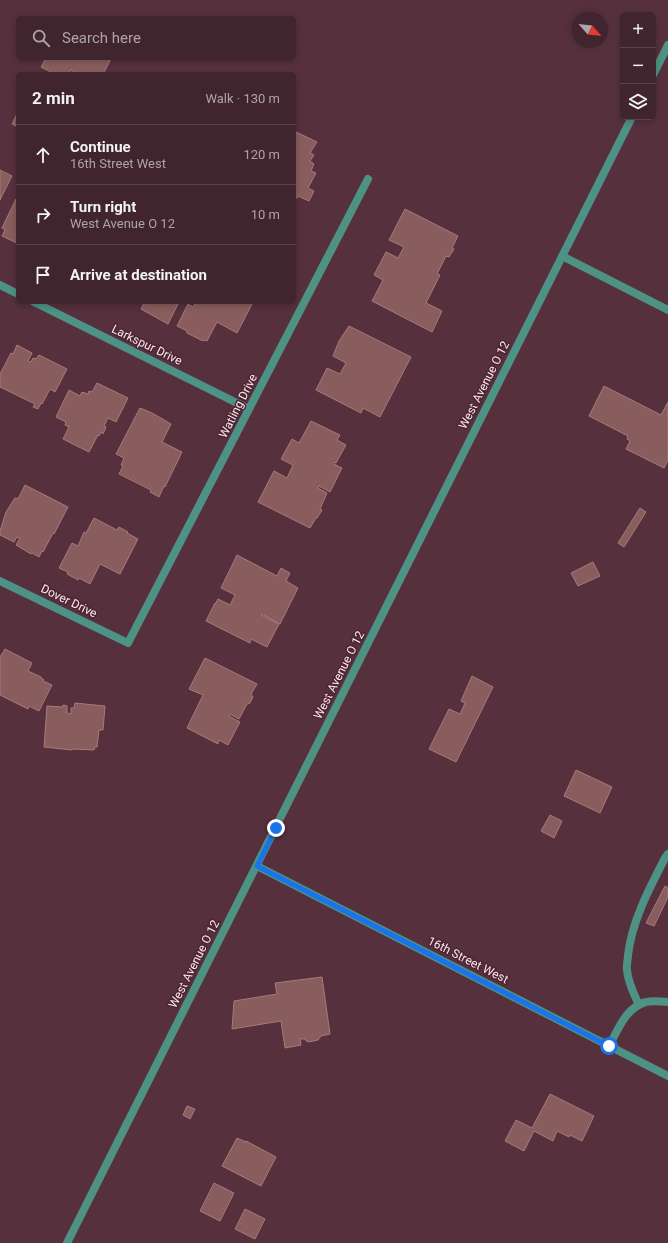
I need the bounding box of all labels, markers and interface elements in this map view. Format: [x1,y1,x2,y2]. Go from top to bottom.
north arrow [572,12,608,48]
map controls [620,12,656,120]
button: + [620,12,656,48]
search box [16,16,296,60]
icon: search [30,27,52,49]
text: Search here [62,29,141,47]
button: − [620,48,656,84]
button: layers [620,84,656,120]
text: 2 min [32,88,75,108]
text: Walk · 130 m [205,91,280,106]
text: Continue [70,138,131,156]
icon: ahead [32,144,54,166]
text: 120 m [243,147,280,162]
text: 16th Street West [70,156,166,171]
text: Turn right [70,198,136,216]
icon: right [32,204,54,226]
text: 10 m [251,207,280,222]
text: West Avenue O 12 [70,216,175,231]
icon: arrive [32,264,54,286]
text: Arrive at destination [70,266,207,284]
street label: Larkspur Drive [109,322,185,368]
street label: West Avenue O 12 [456,338,512,431]
street label: Watling Drive [216,372,260,440]
street label: Dover Drive [39,581,99,621]
street label: West Avenue O 12 [311,628,367,721]
route end [267,819,285,837]
street label: West Avenue O 12 [166,917,222,1010]
street label: 16th Street West [425,934,511,986]
route start [600,1037,618,1055]

